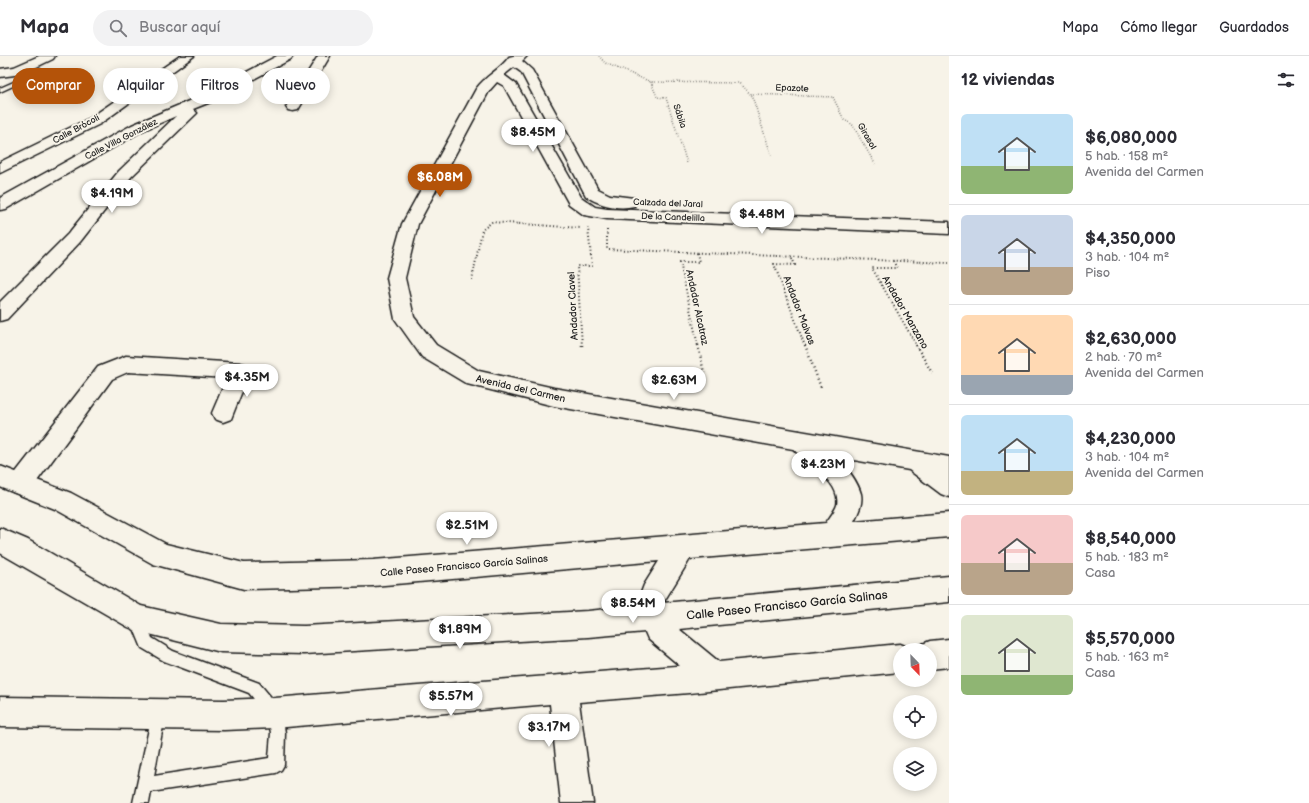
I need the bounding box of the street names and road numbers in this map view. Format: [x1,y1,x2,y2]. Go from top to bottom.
street label: Epazote [775,82,809,95]
street label: Sábila [670,103,689,130]
street label: Calle Brócoli [51,112,102,146]
street label: Calle Villa González [83,116,160,162]
street label: Girasol [855,121,878,151]
street label: Calzada del Jaral [633,197,703,210]
street label: De la Candelilla [641,211,705,224]
street label: Andador Alcatraz [683,268,711,346]
street label: Andador Clavel [565,271,581,341]
street label: Andador Malvas [780,274,818,346]
street label: Andador Manzano [879,274,931,351]
street label: Avenida del Carmen [475,373,567,405]
street label: Calle Paseo Francisco García Salinas [380,553,549,579]
street label: Calle Paseo Francisco García Salinas [686,587,888,624]

